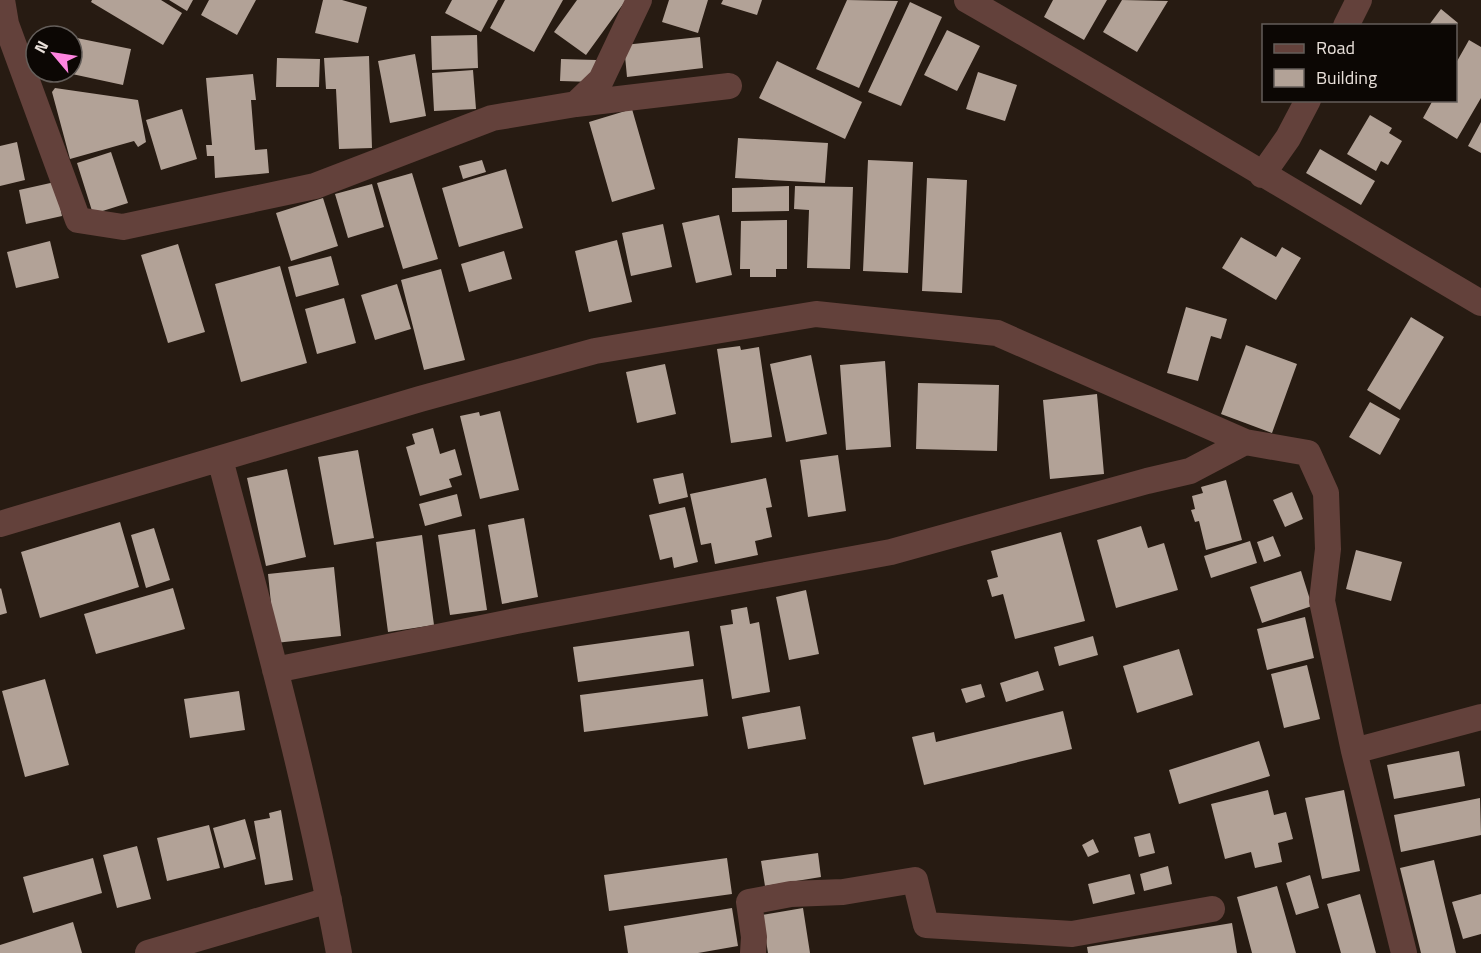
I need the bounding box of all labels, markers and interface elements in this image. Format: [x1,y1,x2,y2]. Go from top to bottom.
north arrow [24,24,84,84]
legend [1262,24,1457,102]
text: Road [1316,34,1355,61]
text: N [28,36,54,57]
text: Building [1316,64,1377,91]

